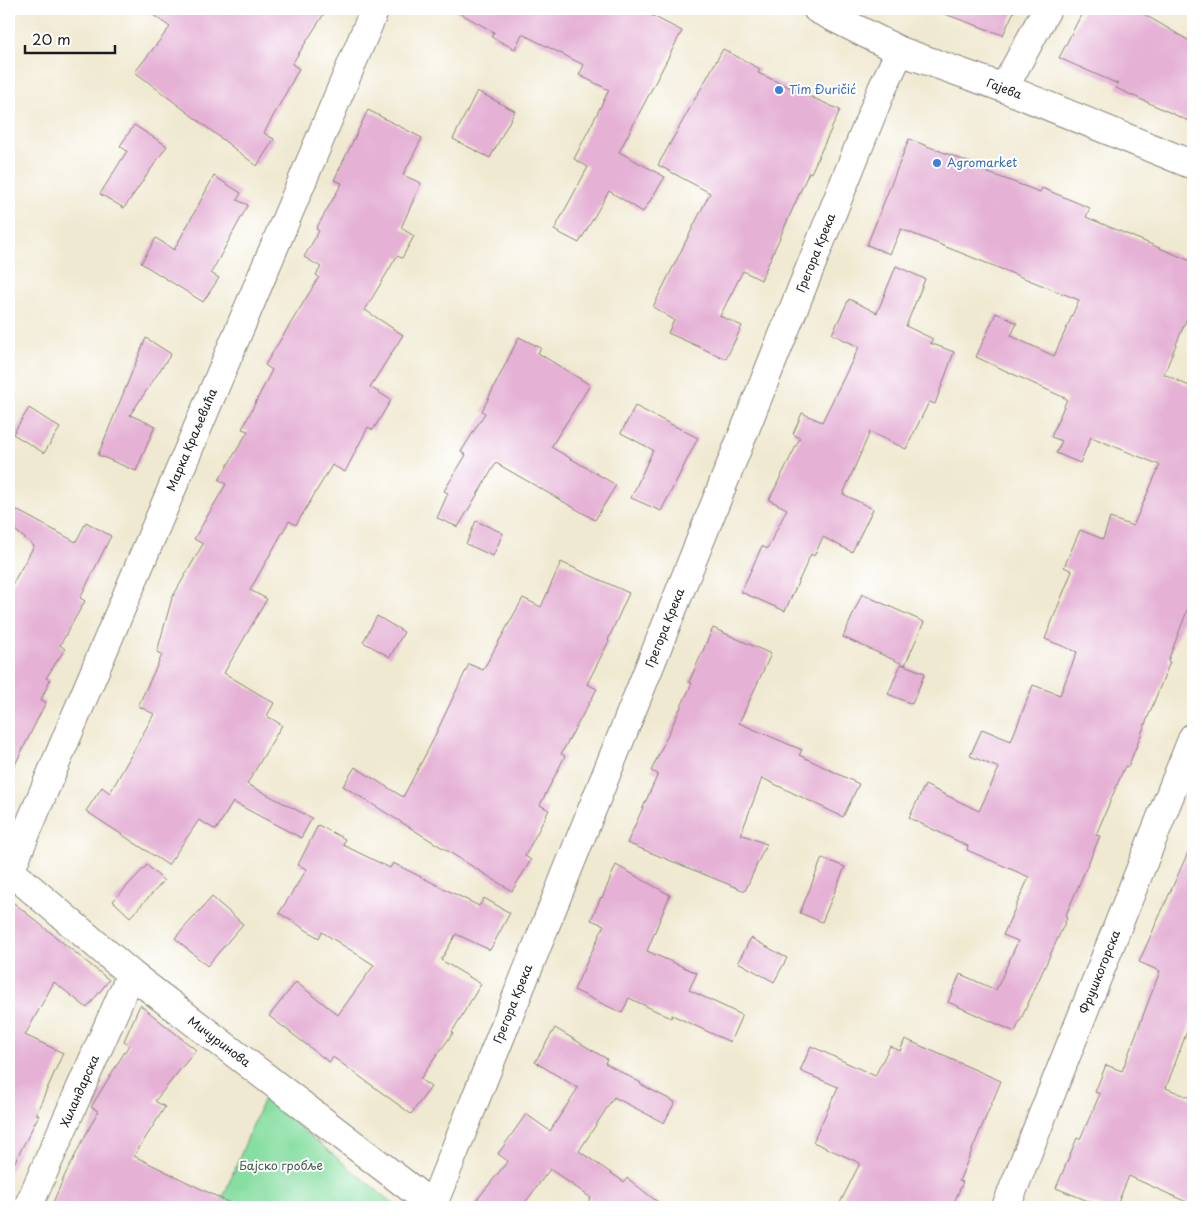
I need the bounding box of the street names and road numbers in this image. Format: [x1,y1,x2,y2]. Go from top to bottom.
street label: Гајева [984,73,1025,103]
street label: Грегора Крека [791,210,839,295]
street label: Марка Краљевића [161,385,221,494]
street label: Грегора Крека [640,585,688,670]
street label: Фрушкогорска [1074,927,1124,1016]
street label: Грегора Крека [488,961,536,1046]
street label: Мичуринова [184,1012,255,1071]
street label: Хиландарска [55,1051,103,1130]

